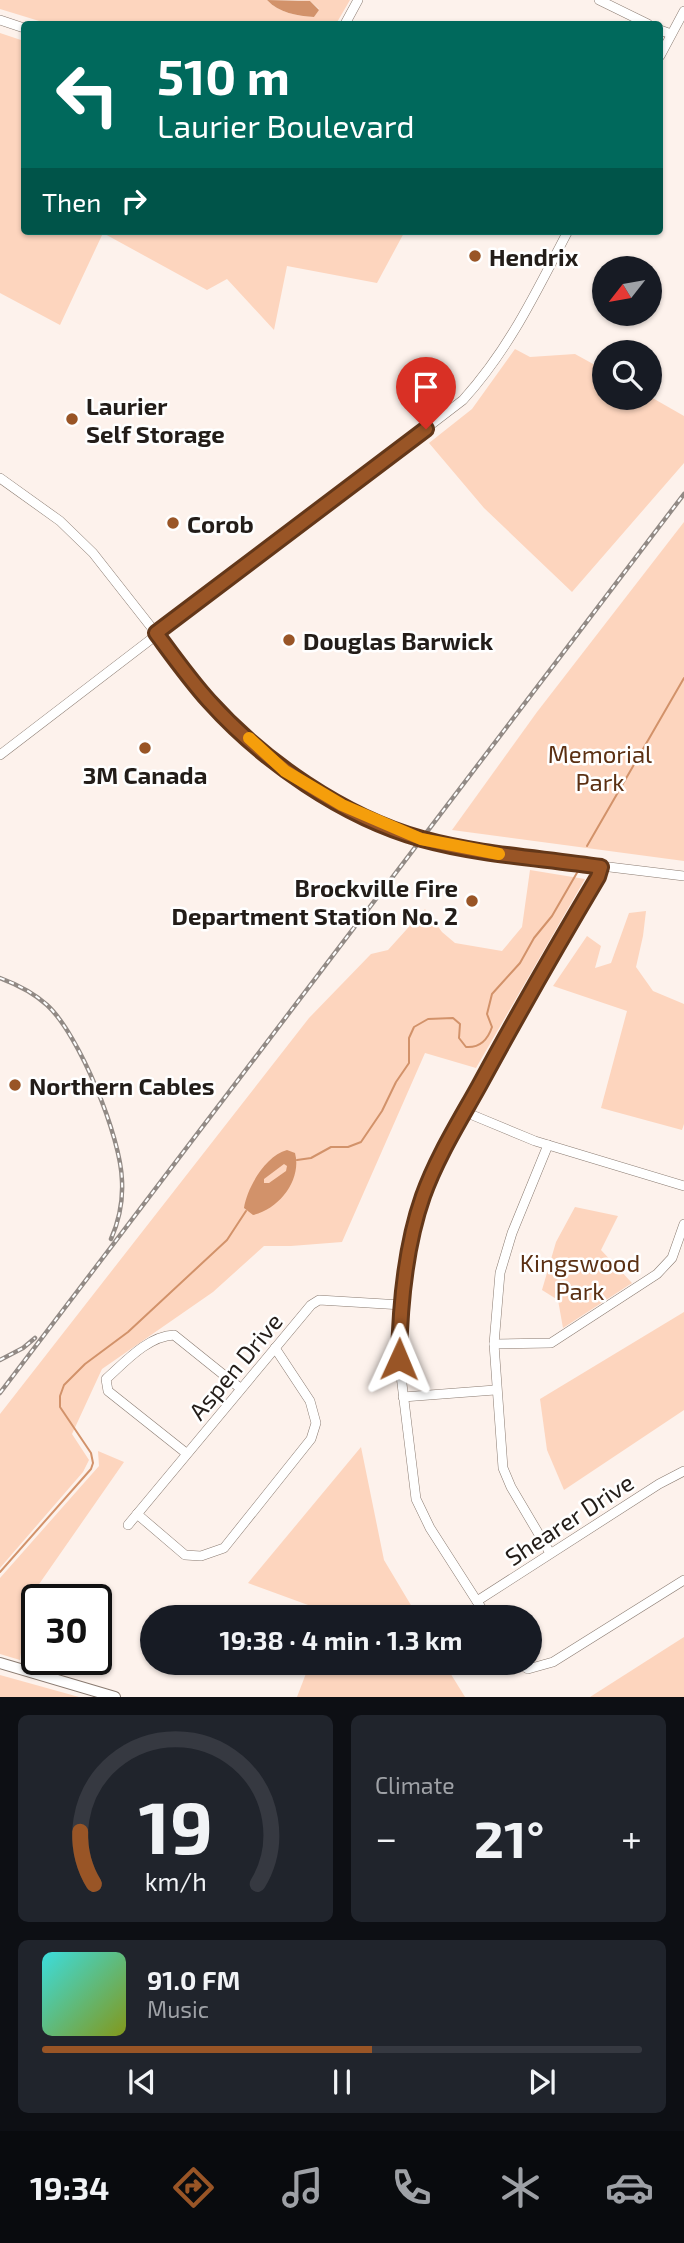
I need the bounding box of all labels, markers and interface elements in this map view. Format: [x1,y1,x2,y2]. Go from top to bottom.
text: 510 m [157,46,290,105]
icon: left [42,49,133,140]
text: Laurier Boulevard [157,106,415,144]
icon: right [115,182,153,220]
text: Then [42,186,101,217]
place label: Hendrix [489,242,579,271]
marker: Hendrix [467,248,483,264]
north arrow [592,256,662,326]
map controls [592,256,662,410]
button: search [592,340,662,410]
pin [396,357,456,429]
icon: arrive [407,368,445,406]
place label: Laurier Self Storage [86,391,225,448]
marker: Laurier Self Storage [64,411,80,427]
place label: Corob [187,509,254,538]
marker: Corob [165,515,181,531]
place label: Douglas Barwick [303,626,494,655]
marker: Douglas Barwick [281,632,297,648]
park label: Memorial Park [548,739,652,796]
marker: 3M Canada [137,740,153,756]
place label: 3M Canada [83,760,207,789]
place label: Brockville Fire Department Station No. 2 [172,873,458,930]
marker: Brockville Fire Department Station No. 2 [464,893,480,909]
place label: Northern Cables [29,1071,215,1100]
marker: Northern Cables [7,1077,23,1093]
park label: Kingswood Park [520,1248,640,1305]
street label: Aspen Drive [182,1307,288,1425]
position arrow [362,1322,436,1396]
street label: Shearer Drive [499,1467,639,1571]
speed limit sign: 30 [21,1584,112,1675]
text: 19:38 · 4 min · 1.3 km [220,1624,462,1655]
text: Climate [375,1771,455,1799]
text: 19 [138,1782,213,1870]
text: 21° [474,1806,544,1868]
text: − [375,1814,397,1860]
text: + [621,1814,642,1860]
text: km/h [144,1866,207,1896]
text: 91.0 FM [147,1964,240,1995]
text: Music [147,1995,209,2023]
icon: previous [123,2063,161,2101]
icon: pause [323,2063,361,2101]
icon: next [523,2063,561,2101]
icon: directions [169,2163,218,2212]
icon: music [278,2163,327,2212]
icon: phone [387,2163,436,2212]
icon: climate [496,2163,545,2212]
icon: car [605,2163,654,2212]
text: 19:34 [30,2168,109,2206]

